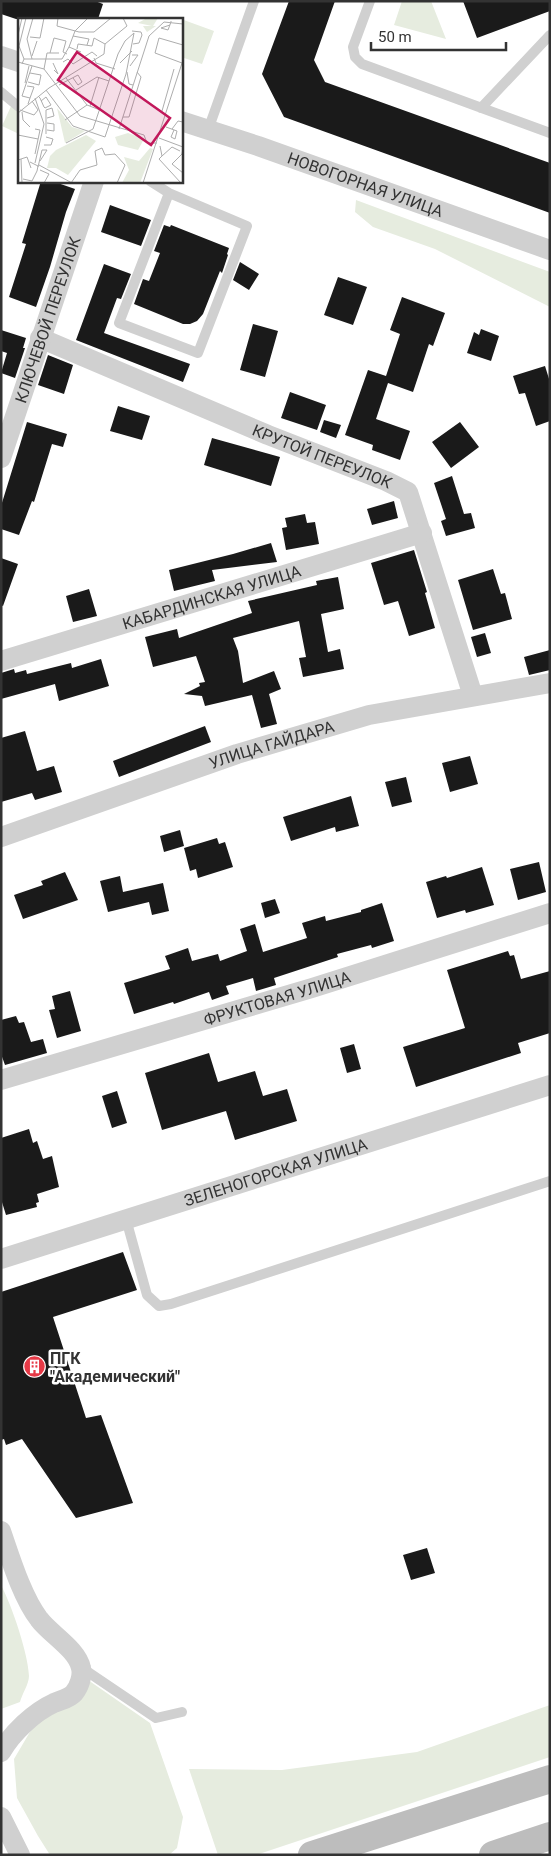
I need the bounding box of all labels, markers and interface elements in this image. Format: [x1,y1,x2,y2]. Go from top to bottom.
inset map [18,18,182,182]
scale bar [371,20,506,52]
text: 50 m [378,28,412,46]
street label: НОВОГОРНАЯ УЛИЦА [285,148,446,221]
street label: КЛЮЧЕВОЙ ПЕРЕУЛОК [11,233,84,405]
street label: КРУТОЙ ПЕРЕУЛОК [250,420,396,492]
street label: КАБАРДИНСКАЯ УЛИЦА [120,561,304,633]
street label: УЛИЦА ГАЙДАРА [206,716,337,773]
street label: ФРУКТОВАЯ УЛИЦА [201,967,353,1029]
street label: ЗЕЛЕНОГОРСКАЯ УЛИЦА [182,1134,370,1210]
place label: ПГК "Академический" [50,1349,180,1386]
building icon: ПГК "Академический" [22,1355,46,1379]

